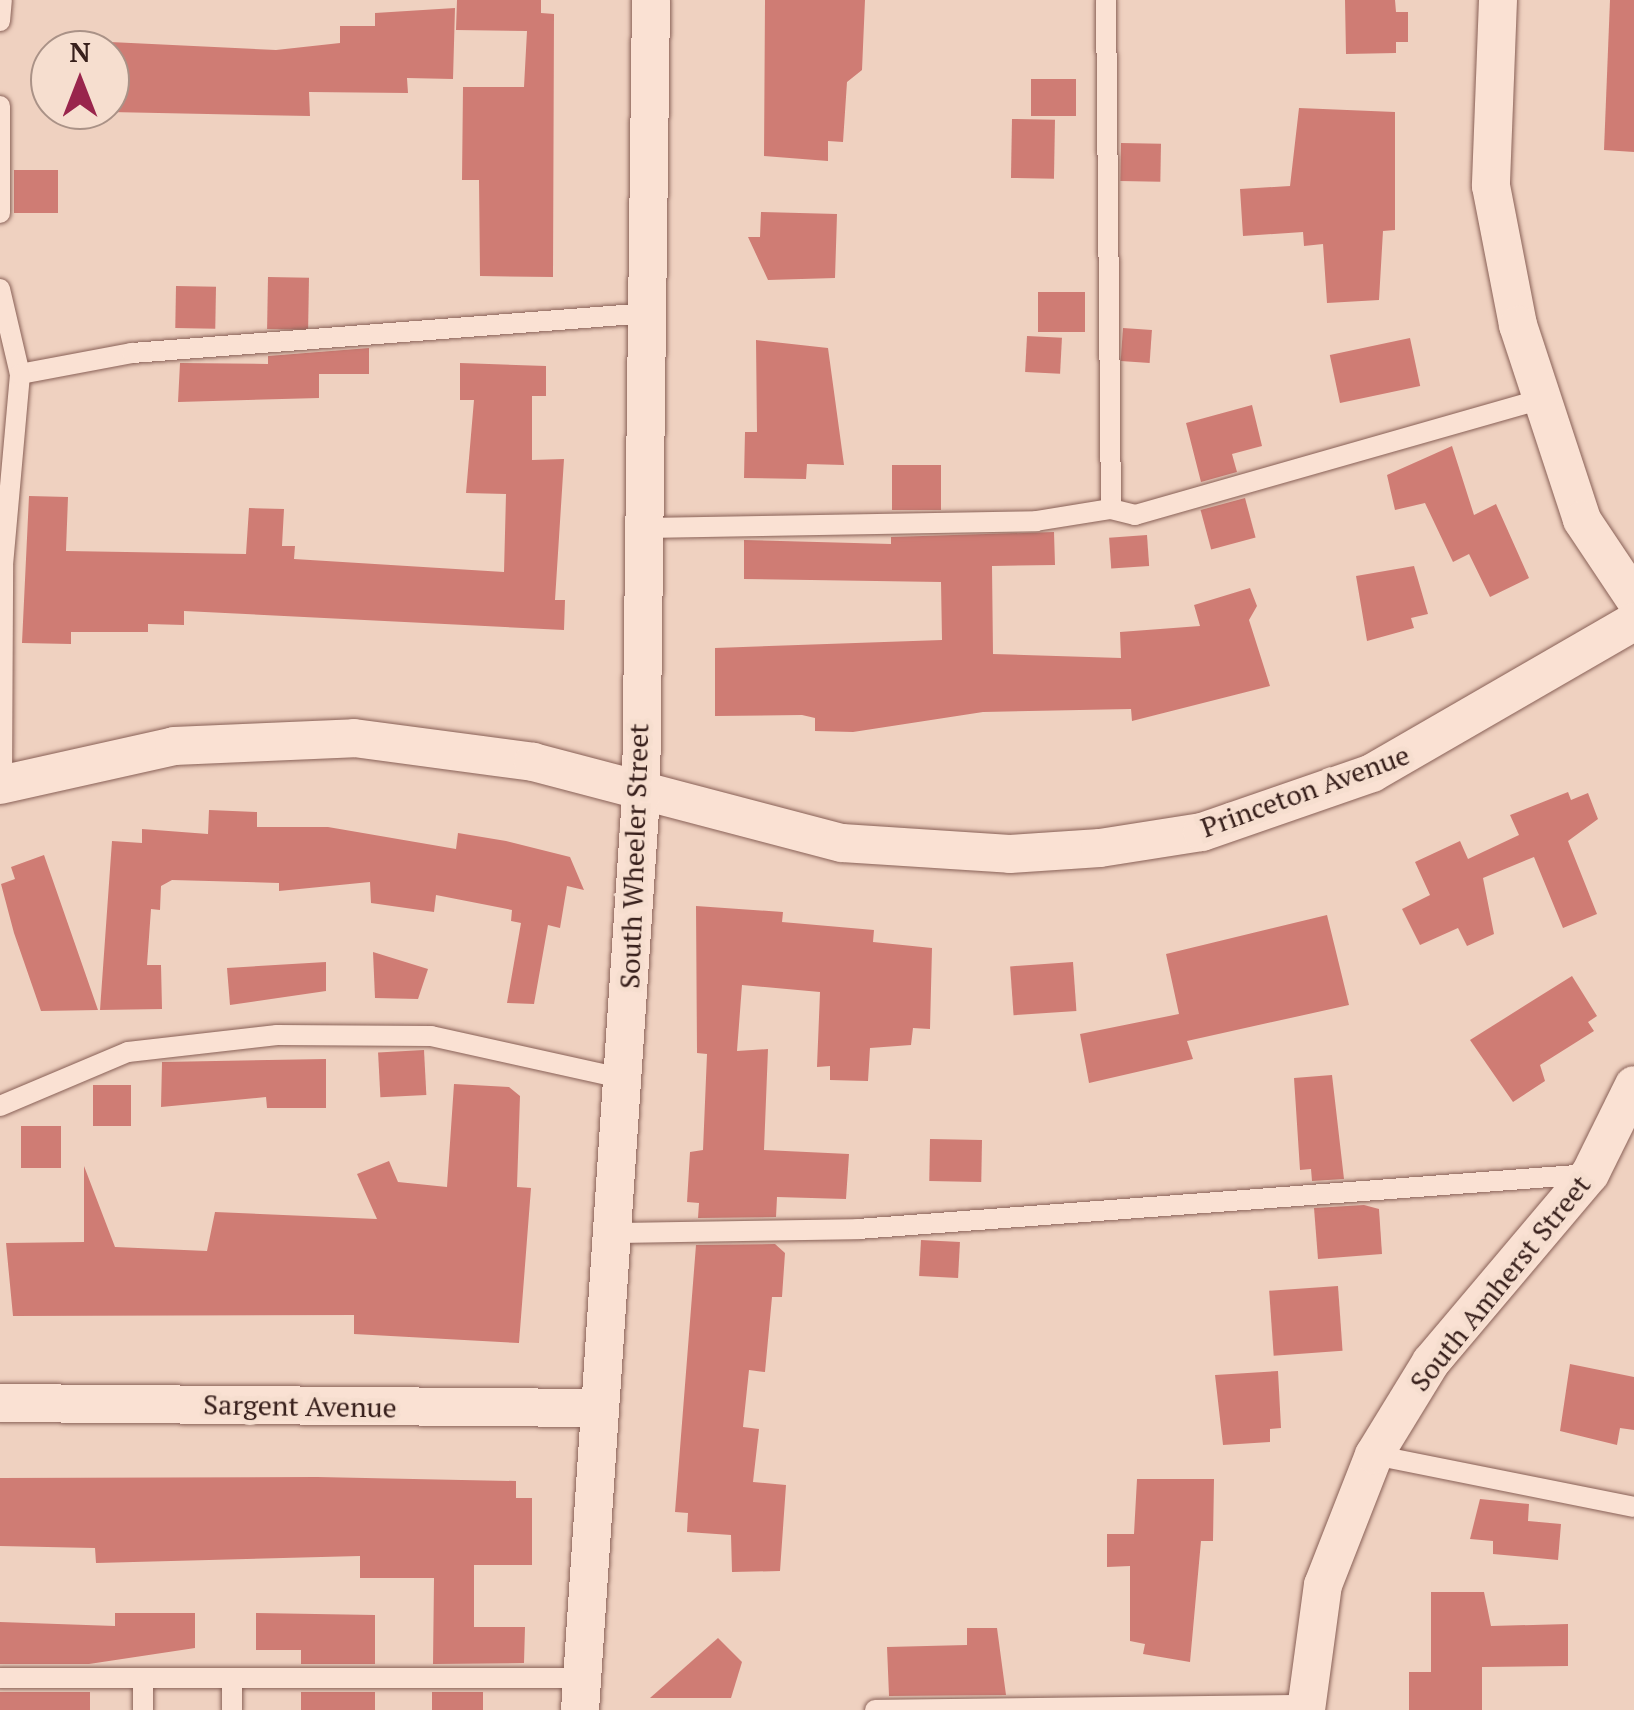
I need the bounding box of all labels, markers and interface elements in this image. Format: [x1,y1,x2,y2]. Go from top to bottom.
north arrow [30,30,130,130]
text: N [69,33,91,70]
street label: South Wheeler Street [613,723,655,989]
street label: Princeton Avenue [1196,738,1414,844]
street label: South Amherst Street [1402,1168,1598,1398]
street label: Sargent Avenue [203,1388,397,1424]

